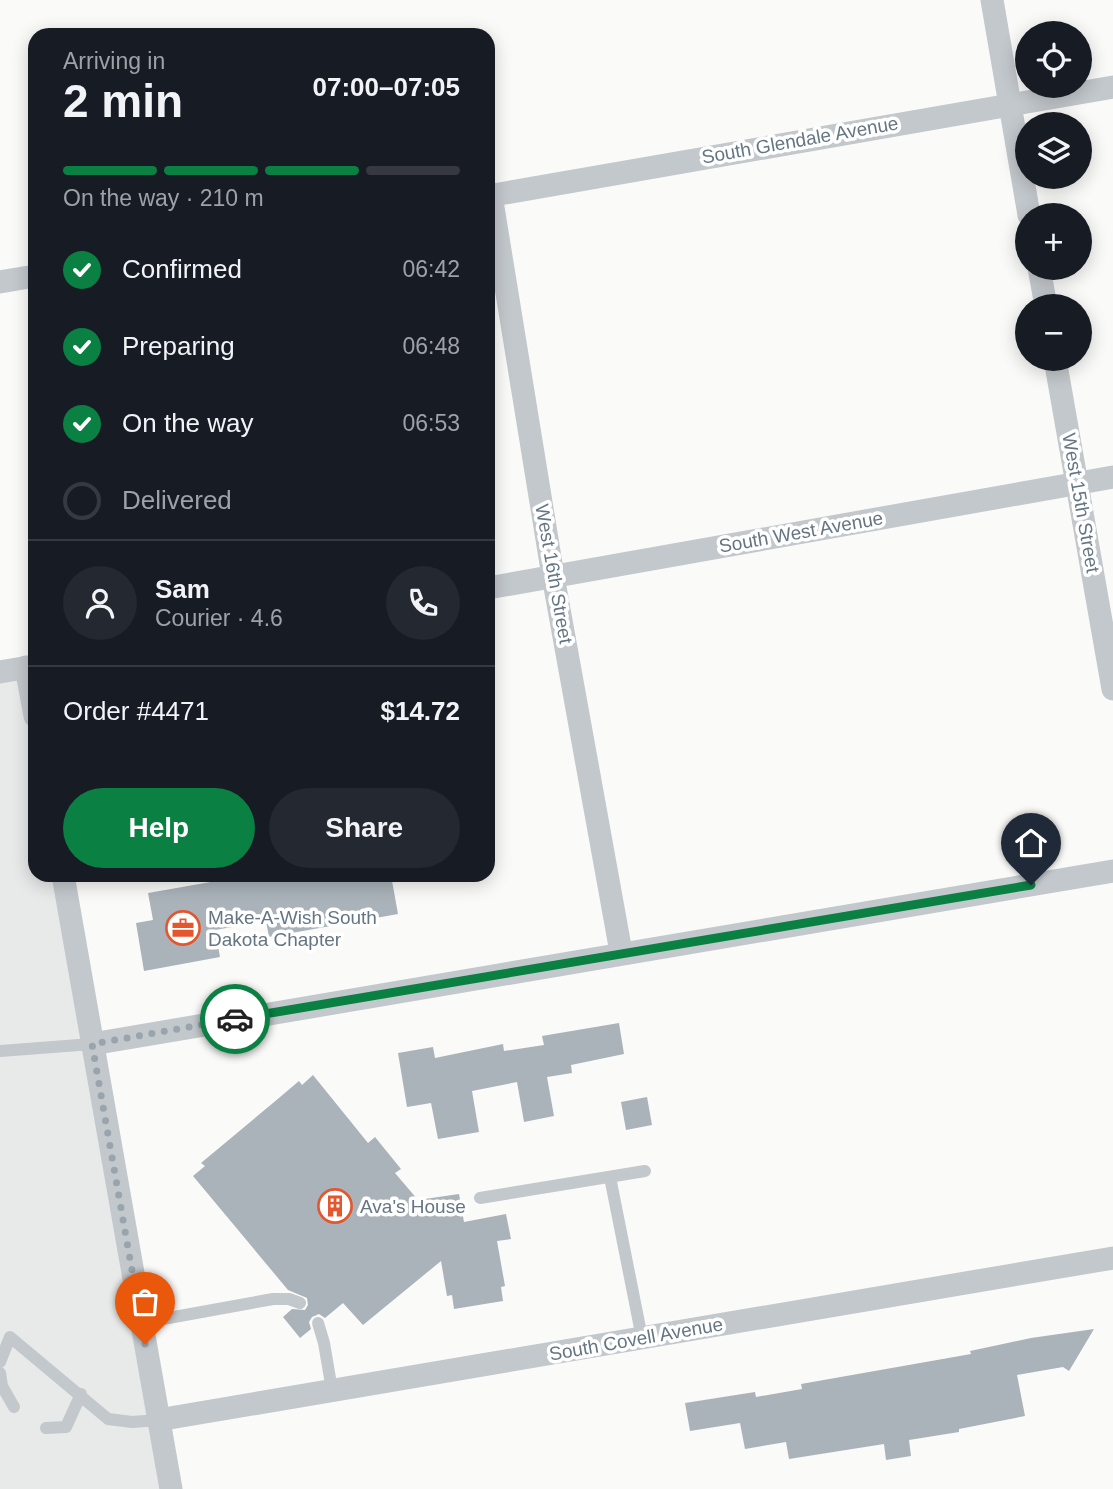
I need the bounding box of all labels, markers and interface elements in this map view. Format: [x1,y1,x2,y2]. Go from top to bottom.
map controls [1015,21,1092,371]
button: locate [1015,21,1092,98]
text: Arriving in [63,48,165,74]
text: 07:00–07:05 [313,72,460,102]
text: 2 min [63,75,183,127]
street label: South Glendale Avenue [700,112,900,168]
button: layers [1015,112,1092,189]
text: On the way · 210 m [63,185,264,211]
button: + [1015,203,1092,280]
icon: check [63,251,101,289]
text: Confirmed [122,254,242,284]
text: 06:42 [402,256,460,282]
button: − [1015,294,1092,371]
icon: check [63,328,101,366]
text: Preparing [122,331,235,361]
text: 06:48 [402,333,460,359]
icon: check [63,405,101,443]
text: On the way [122,408,254,438]
text: 06:53 [402,410,460,436]
street label: West 15th Street [1058,432,1104,575]
text: Delivered [122,485,232,515]
street label: West 16th Street [531,503,577,646]
street label: South West Avenue [717,507,885,557]
button: person [63,566,137,640]
button: phone [386,566,460,640]
text: Sam [155,574,210,604]
text: Courier · 4.6 [155,605,283,631]
text: Order #4471 [63,696,209,726]
text: $14.72 [380,696,460,726]
button: Help [63,788,255,868]
button: Share [269,788,460,868]
pin [1001,813,1061,885]
icon: home [1012,824,1050,862]
place label: Make-A-Wish South Dakota Chapter [208,907,377,950]
office icon: Make-A-Wish South Dakota Chapter [164,909,202,947]
courier [200,984,270,1054]
icon: car [216,1000,254,1038]
building icon: Ava's House [316,1187,354,1225]
place label: Ava's House [360,1196,466,1217]
pin [115,1272,175,1344]
icon: bag [126,1283,164,1321]
street label: South Covell Avenue [547,1313,725,1365]

